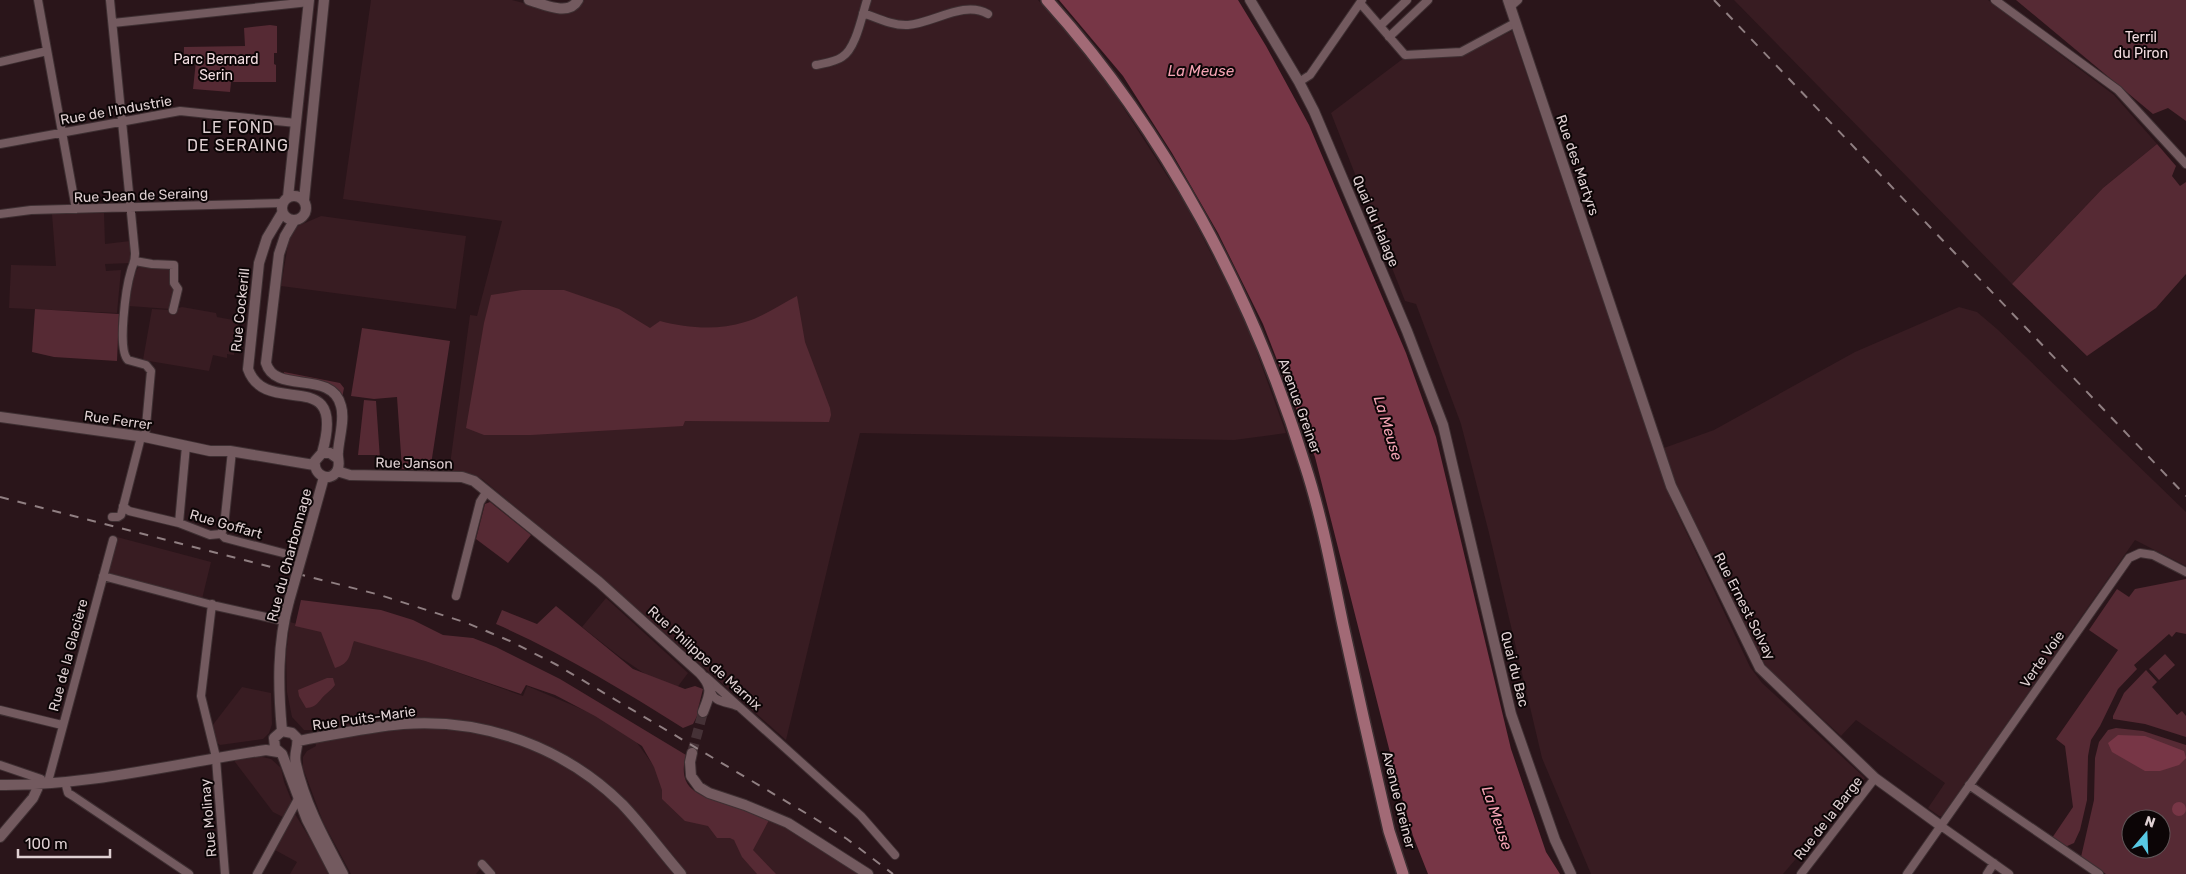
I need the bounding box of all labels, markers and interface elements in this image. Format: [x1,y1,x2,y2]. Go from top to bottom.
park label: Terril du Piron [2114,29,2168,62]
park label: Parc Bernard Serin [173,51,259,84]
water label: La Meuse [1168,62,1235,80]
street label: Rue de l'Industrie [59,92,173,129]
street label: Rue des Martyrs [1552,113,1603,218]
district label: LE FOND DE SERAING [187,118,289,155]
street label: Quai du Halage [1349,173,1403,270]
street label: Rue Jean de Seraing [73,185,209,206]
street label: Rue Cockerill [228,267,253,353]
street label: Avenue Greiner [1274,356,1325,457]
water label: La Meuse [1370,394,1406,463]
street label: Rue Ferrer [83,407,154,434]
street label: Rue Janson [375,454,453,473]
street label: Rue du Charbonnage [264,487,315,624]
street label: Rue Goffart [188,506,264,543]
street label: Rue Ernest Solvay [1710,550,1779,663]
street label: Rue de la Glacière [45,597,92,713]
street label: Rue Philippe de Marnix [644,603,766,714]
street label: Verte Voie [2017,627,2068,691]
street label: Quai du Bac [1497,629,1532,709]
street label: Rue Puits-Marie [311,703,417,734]
street label: Avenue Greiner [1378,750,1419,851]
street label: Rue de la Barge [1790,773,1866,864]
street label: Rue Molinay [197,778,220,858]
water label: La Meuse [1478,784,1516,853]
north arrow [2121,809,2171,859]
text: N [2143,813,2158,832]
scale bar [18,826,110,858]
text: 100 m [25,835,67,853]

